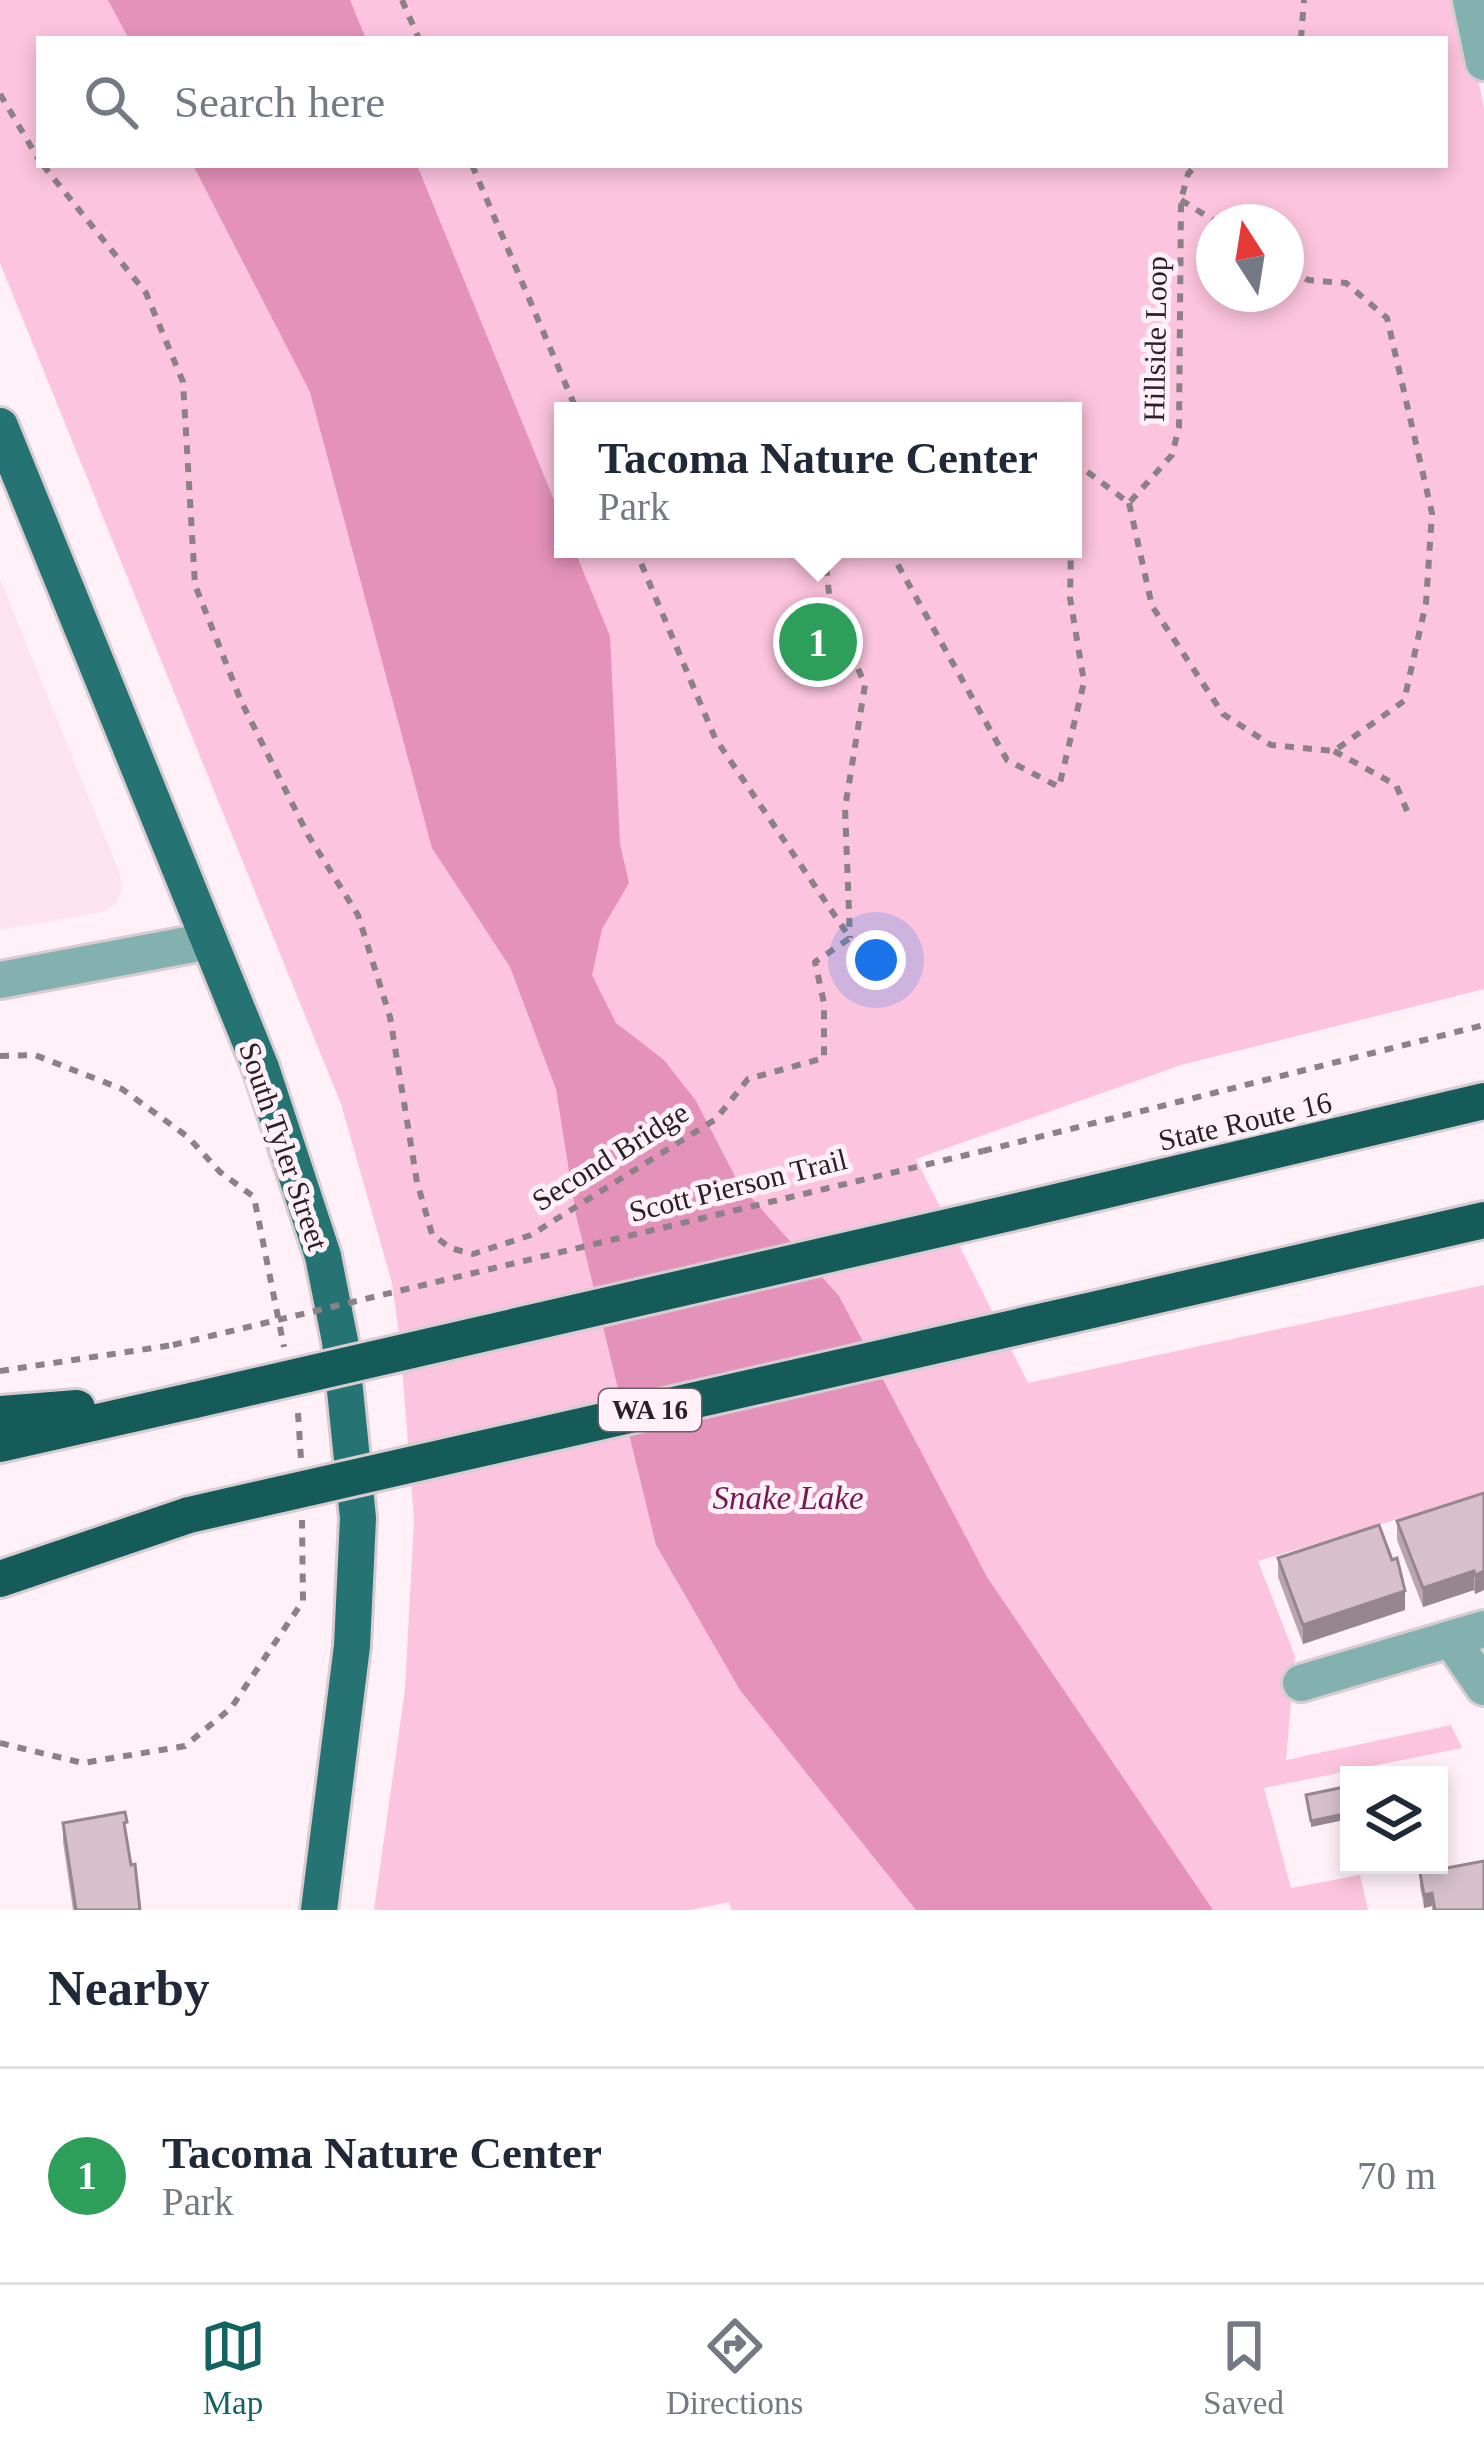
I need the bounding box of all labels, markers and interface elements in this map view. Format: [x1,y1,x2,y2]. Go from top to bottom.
search box [36,36,1448,168]
icon: search [78,69,144,135]
text: Search here [174,77,385,127]
north arrow [1196,204,1304,312]
street label: Hillside Loop [1137,256,1173,422]
popup [554,402,1082,558]
text: Tacoma Nature Center [598,433,1038,483]
text: Park [598,485,670,528]
pin: 1 [779,597,857,687]
your location [846,930,906,990]
street label: South Tyler Street [233,1038,335,1255]
street label: State Route 16 [1155,1085,1335,1157]
street label: Second Bridge [526,1095,694,1217]
street label: Scott Pierson Trail [626,1142,850,1228]
road number: WA 16 [599,1389,701,1431]
water label: Snake Lake [712,1480,864,1516]
map controls [1340,1766,1448,1874]
button: layers [1340,1766,1448,1874]
text: Nearby [48,1960,209,2016]
text: Tacoma Nature Center [162,2128,602,2178]
text: 1 [77,2154,97,2197]
text: 70 m [1357,2154,1436,2197]
text: Park [162,2180,234,2223]
tab: Map [200,2313,266,2422]
tab: Directions [666,2313,803,2422]
tab: Saved [1203,2313,1284,2422]

